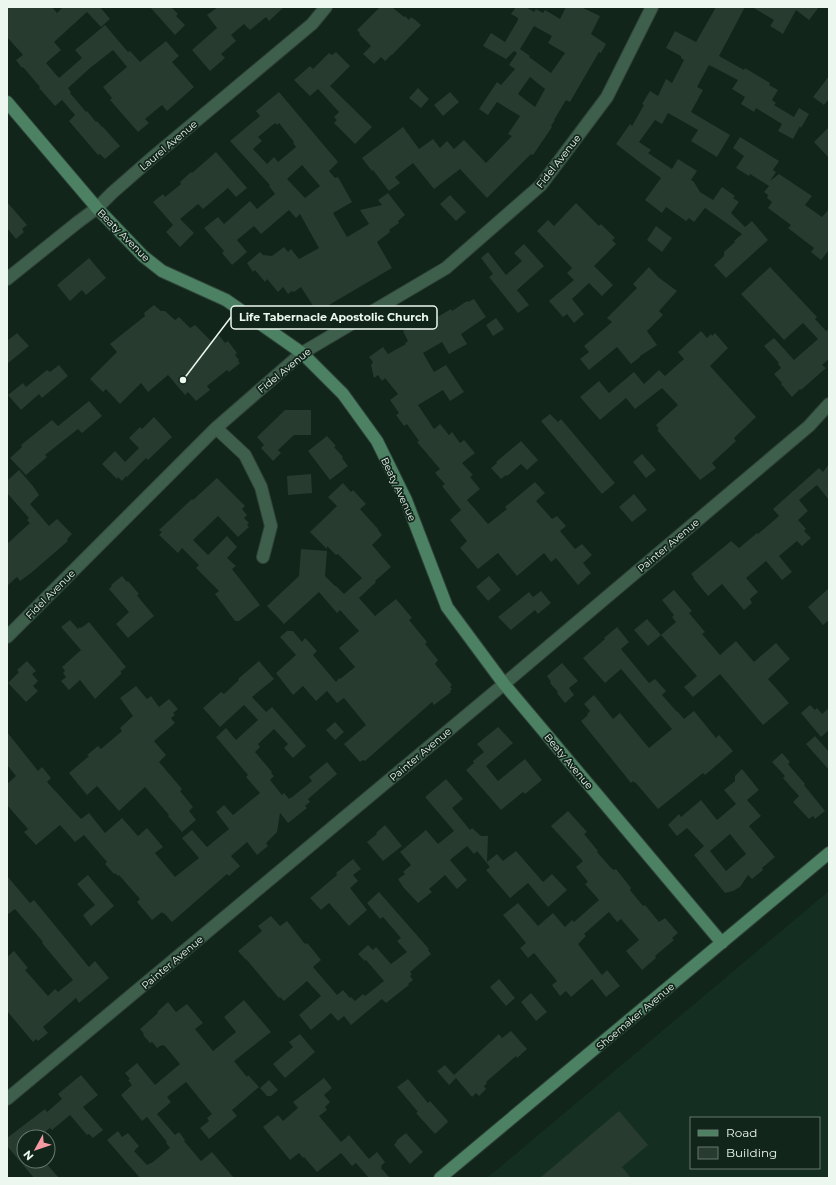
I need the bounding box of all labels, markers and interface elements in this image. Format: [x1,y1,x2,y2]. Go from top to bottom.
street label: Laurel Avenue [137,117,200,173]
street label: Fidel Avenue [533,132,583,191]
street label: Beaty Avenue [95,206,153,264]
callout: Life Tabernacle Apostolic Church [231,306,437,329]
text: Life Tabernacle Apostolic Church [239,310,429,324]
street label: Fidel Avenue [255,345,314,396]
street label: Beaty Avenue [378,455,419,523]
street label: Painter Avenue [635,516,702,575]
street label: Fidel Avenue [23,567,78,622]
street label: Painter Avenue [387,725,454,784]
street label: Beaty Avenue [542,731,596,792]
street label: Painter Avenue [139,933,206,992]
street label: Shoemaker Avenue [594,980,677,1053]
legend [690,1117,820,1169]
text: Road [726,1125,757,1140]
north arrow [16,1129,56,1169]
text: Building [726,1145,777,1160]
text: N [20,1148,37,1163]

